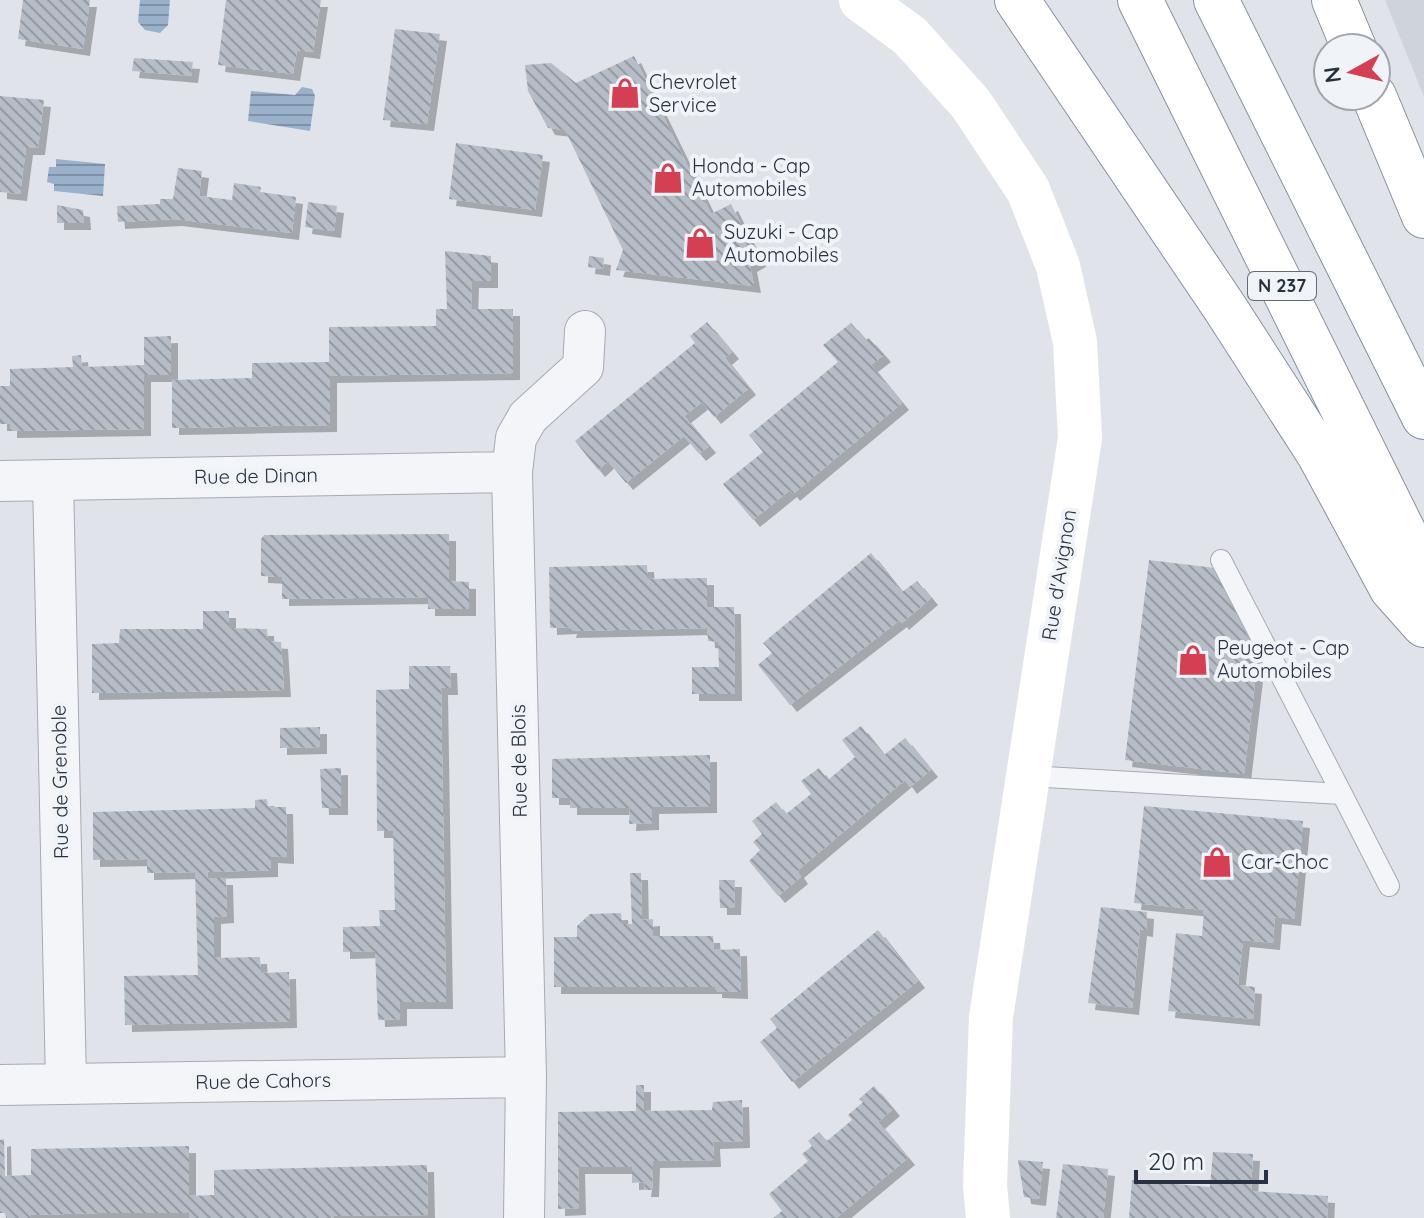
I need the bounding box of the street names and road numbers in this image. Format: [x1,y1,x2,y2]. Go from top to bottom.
road number: N 237 [1248,272,1316,300]
street label: Rue de Dinan [194,462,318,489]
street label: Rue d'Avignon [1036,508,1081,642]
street label: Rue de Blois [505,704,532,818]
street label: Rue de Grenoble [46,705,73,859]
street label: Rue de Cahors [195,1067,331,1094]

